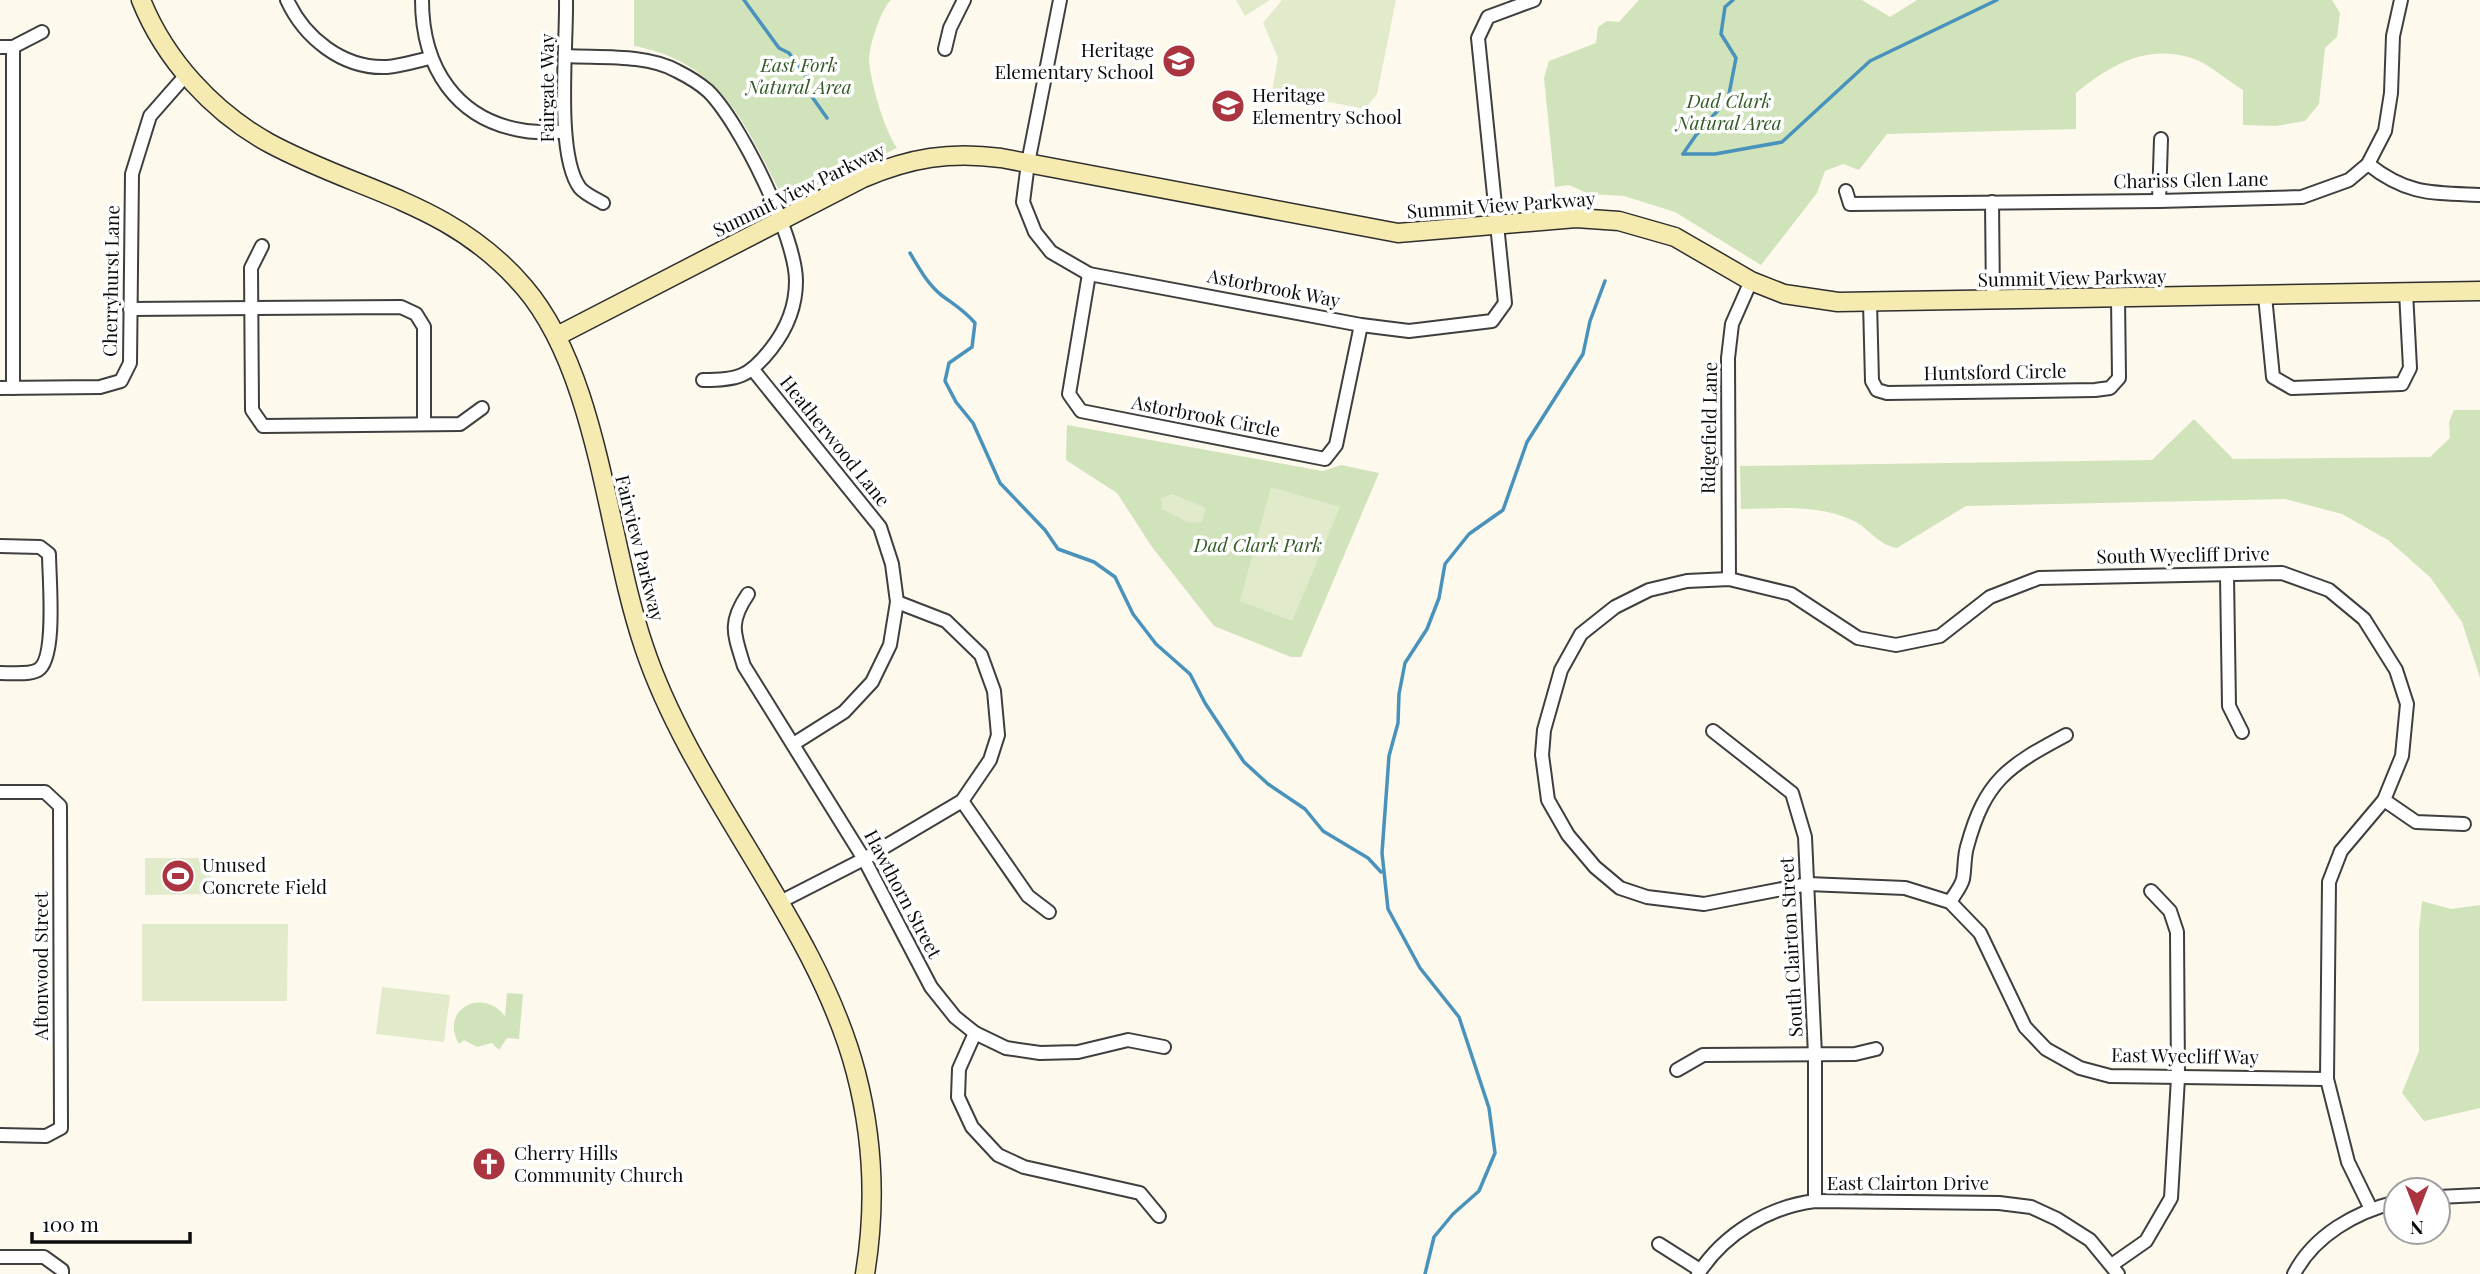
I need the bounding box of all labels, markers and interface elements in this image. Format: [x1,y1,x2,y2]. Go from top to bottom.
street label: Fairgate Way [533,33,559,142]
place label: Heritage Elementary School [995,36,1155,84]
school or university icon: Heritage Elementary School [1160,42,1198,80]
park label: East Fork Natural Area [744,51,852,99]
place label: Heritage Elementry School [1252,81,1403,129]
school or university icon: Heritage Elementry School [1209,87,1247,125]
park label: Dad Clark Natural Area [1674,87,1782,135]
street label: Summit View Parkway [708,136,890,242]
street label: Chariss Glen Lane [2113,165,2269,193]
street label: Summit View Parkway [1406,184,1596,224]
street label: Cherryhurst Lane [96,205,124,357]
street label: Astorbrook Way [1205,261,1343,313]
street label: Summit View Parkway [1977,262,2167,292]
street label: Huntsford Circle [1923,357,2067,385]
street label: Ridgefield Lane [1694,362,1722,494]
street label: Heatherwood Lane [775,369,897,511]
street label: Astorbrook Circle [1129,388,1283,442]
street label: Fairview Parkway [610,472,672,624]
park label: Dad Clark Park [1193,531,1322,557]
street label: South Wyecliff Drive [2096,539,2270,569]
street label: Hawthorn Street [859,825,949,963]
place label: Unused Concrete Field [202,851,327,899]
street label: South Clairton Street [1772,856,1808,1038]
sports icon: Unused Concrete Field [159,857,197,895]
street label: Aftonwood Street [27,891,53,1041]
street label: East Wyecliff Way [2111,1041,2260,1069]
place label: Cherry Hills Community Church [514,1139,683,1187]
church icon: Cherry Hills Community Church [470,1145,508,1183]
street label: East Clairton Drive [1827,1169,1989,1195]
north arrow [2382,1176,2452,1246]
scale bar [32,1200,189,1244]
text: 100 m [42,1209,99,1237]
text: N [2410,1216,2424,1242]

